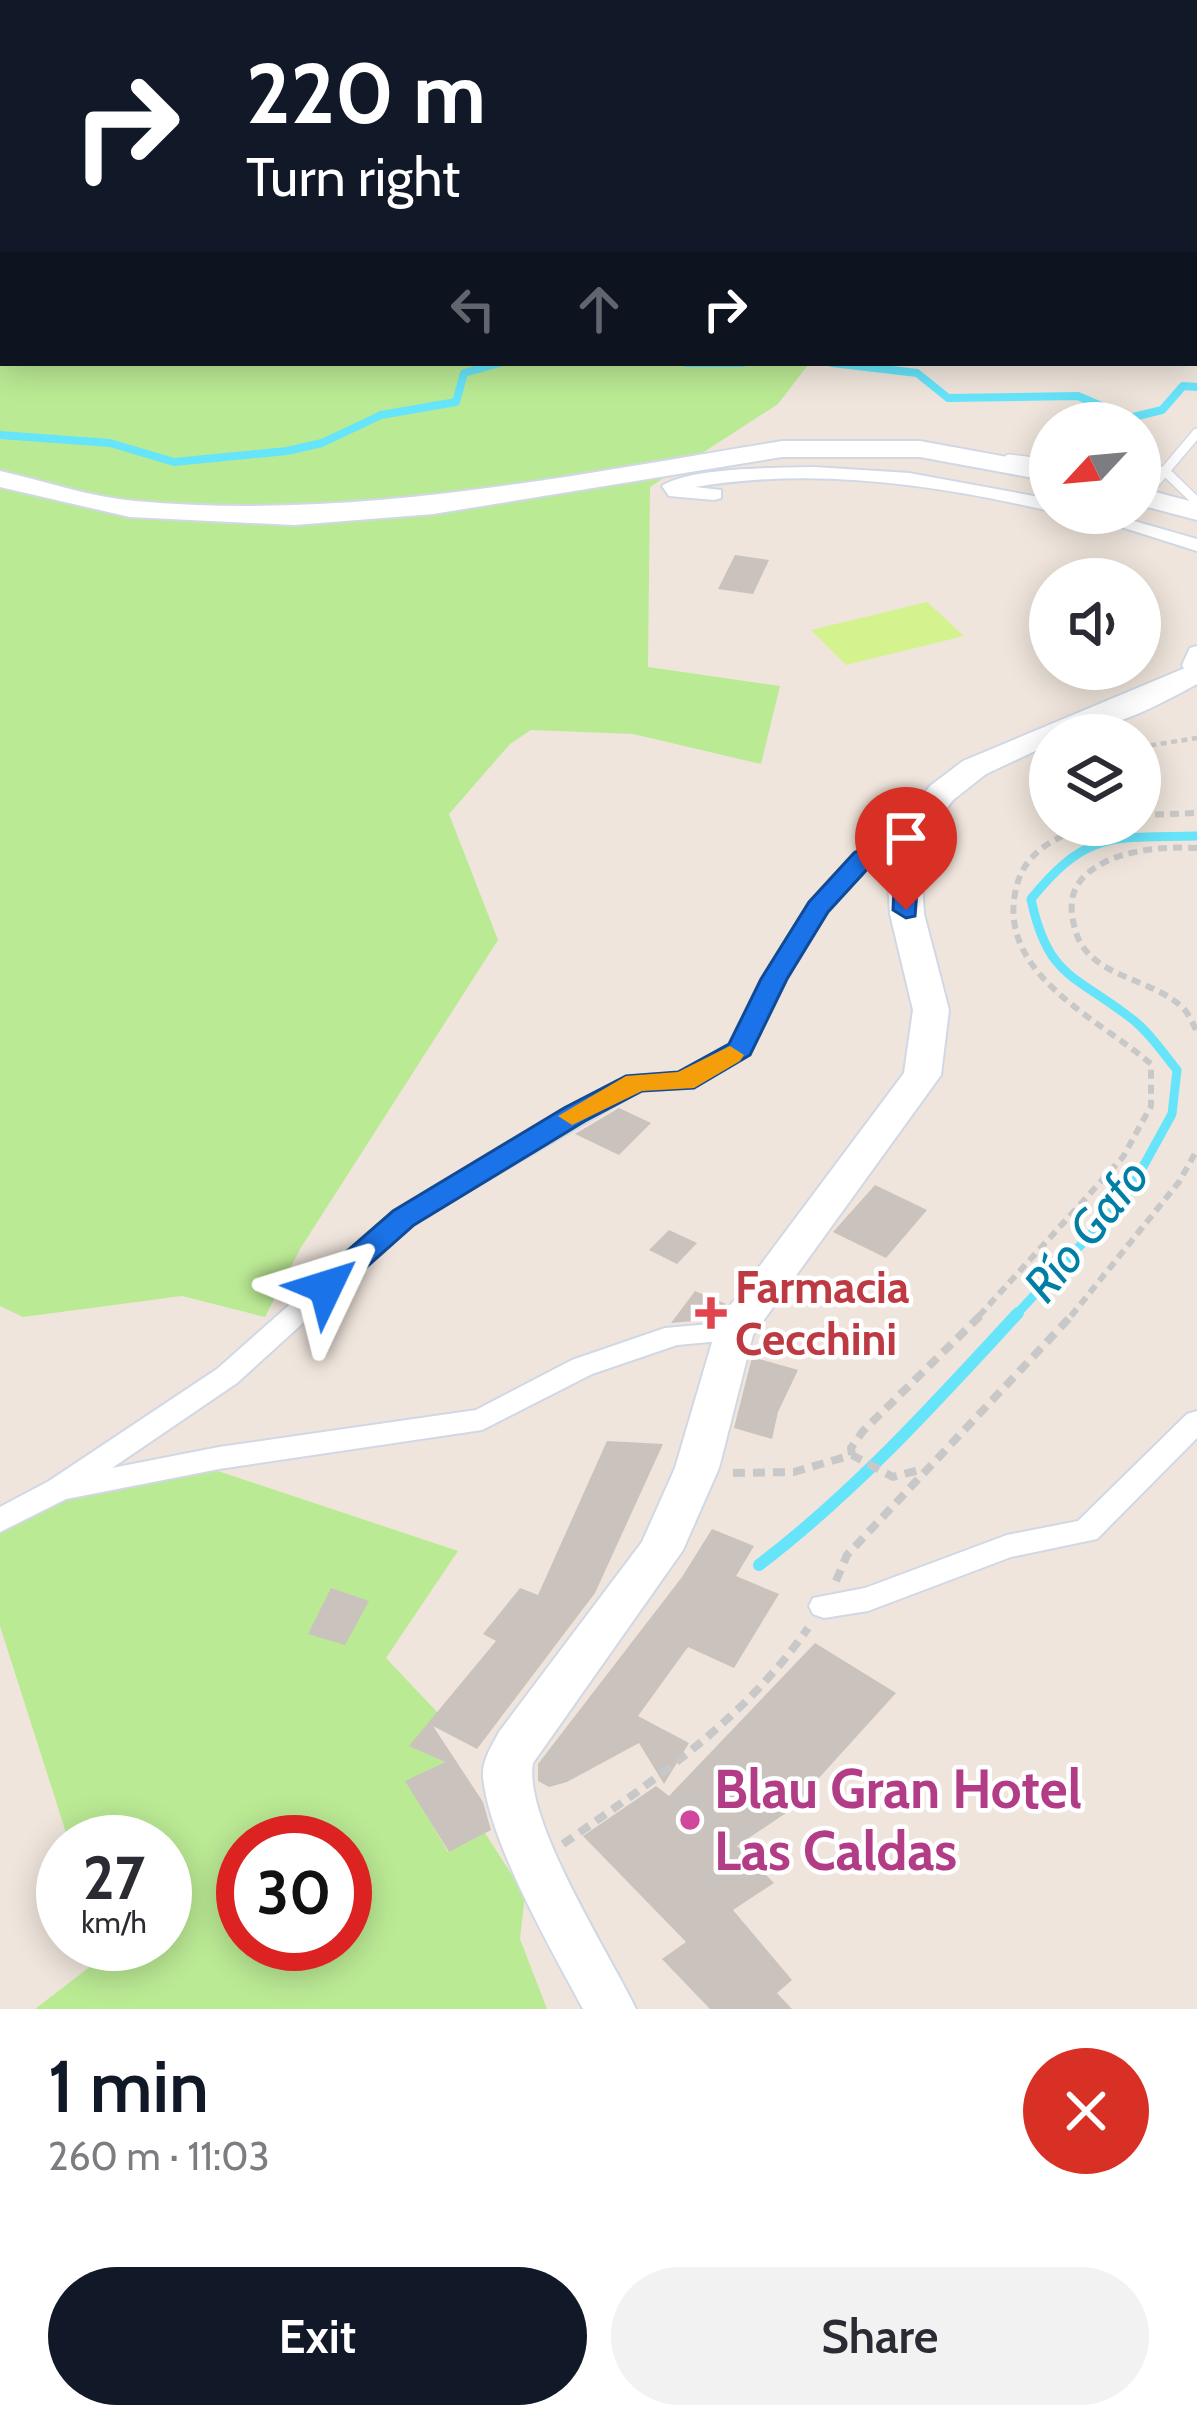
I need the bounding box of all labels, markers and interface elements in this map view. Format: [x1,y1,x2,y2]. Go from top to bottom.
text: 220 m [246,42,486,144]
icon: right [48,48,204,204]
text: Turn right [246,144,460,210]
icon: left [440,276,506,342]
icon: ahead [566,276,632,342]
icon: right [692,276,758,342]
north arrow [1029,402,1161,534]
map controls [1029,402,1161,846]
button: sound [1029,558,1161,690]
button: layers [1029,714,1161,846]
pin [855,787,957,910]
icon: arrive [873,805,939,871]
water label: Río Gafo [1011,1147,1161,1313]
position arrow [263,1224,389,1350]
place label: Farmacia Cecchini [735,1260,909,1366]
marker: Farmacia Cecchini [698,1300,724,1326]
place label: Blau Gran Hotel Las Caldas [714,1756,1082,1884]
marker: Blau Gran Hotel Las Caldas [677,1807,703,1833]
speed limit sign: 30 [216,1815,372,1971]
text: 27 [83,1841,145,1914]
text: km/h [81,1904,147,1941]
text: 1 min [48,2043,209,2130]
button: close [1023,2048,1149,2174]
text: 260 m · 11:03 [48,2132,269,2180]
button: Exit [48,2267,587,2405]
button: Share [611,2267,1149,2405]

